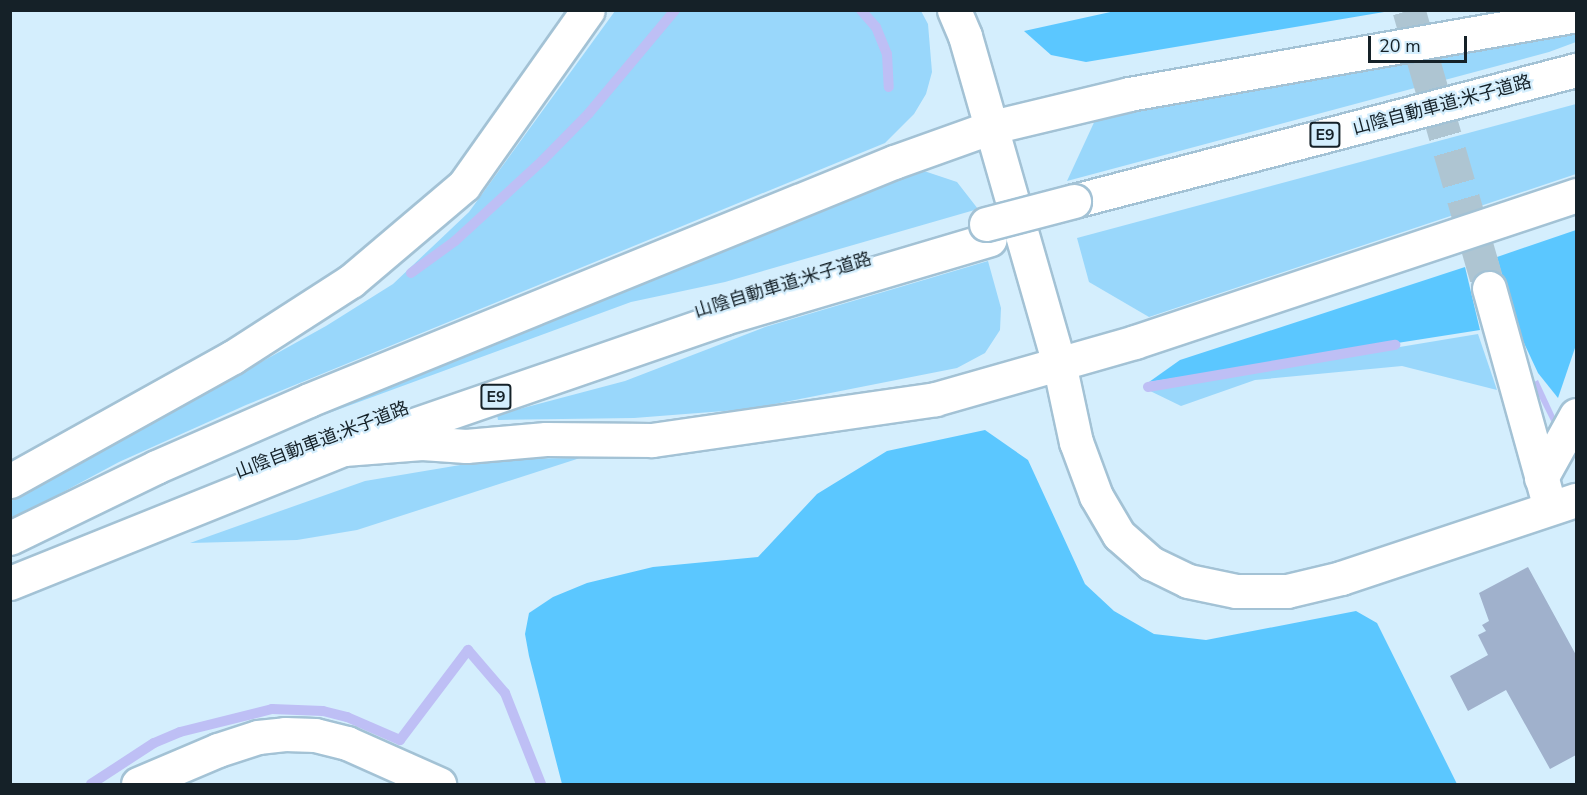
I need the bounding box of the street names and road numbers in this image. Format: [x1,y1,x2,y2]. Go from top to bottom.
street label: 山陰自動車道;米子道路 [1350,71,1534,139]
road number: E9 [1308,122,1342,148]
street label: 山陰自動車道;米子道路 [692,248,874,322]
road number: E9 [480,384,512,410]
street label: 山陰自動車道;米子道路 [232,397,412,483]

